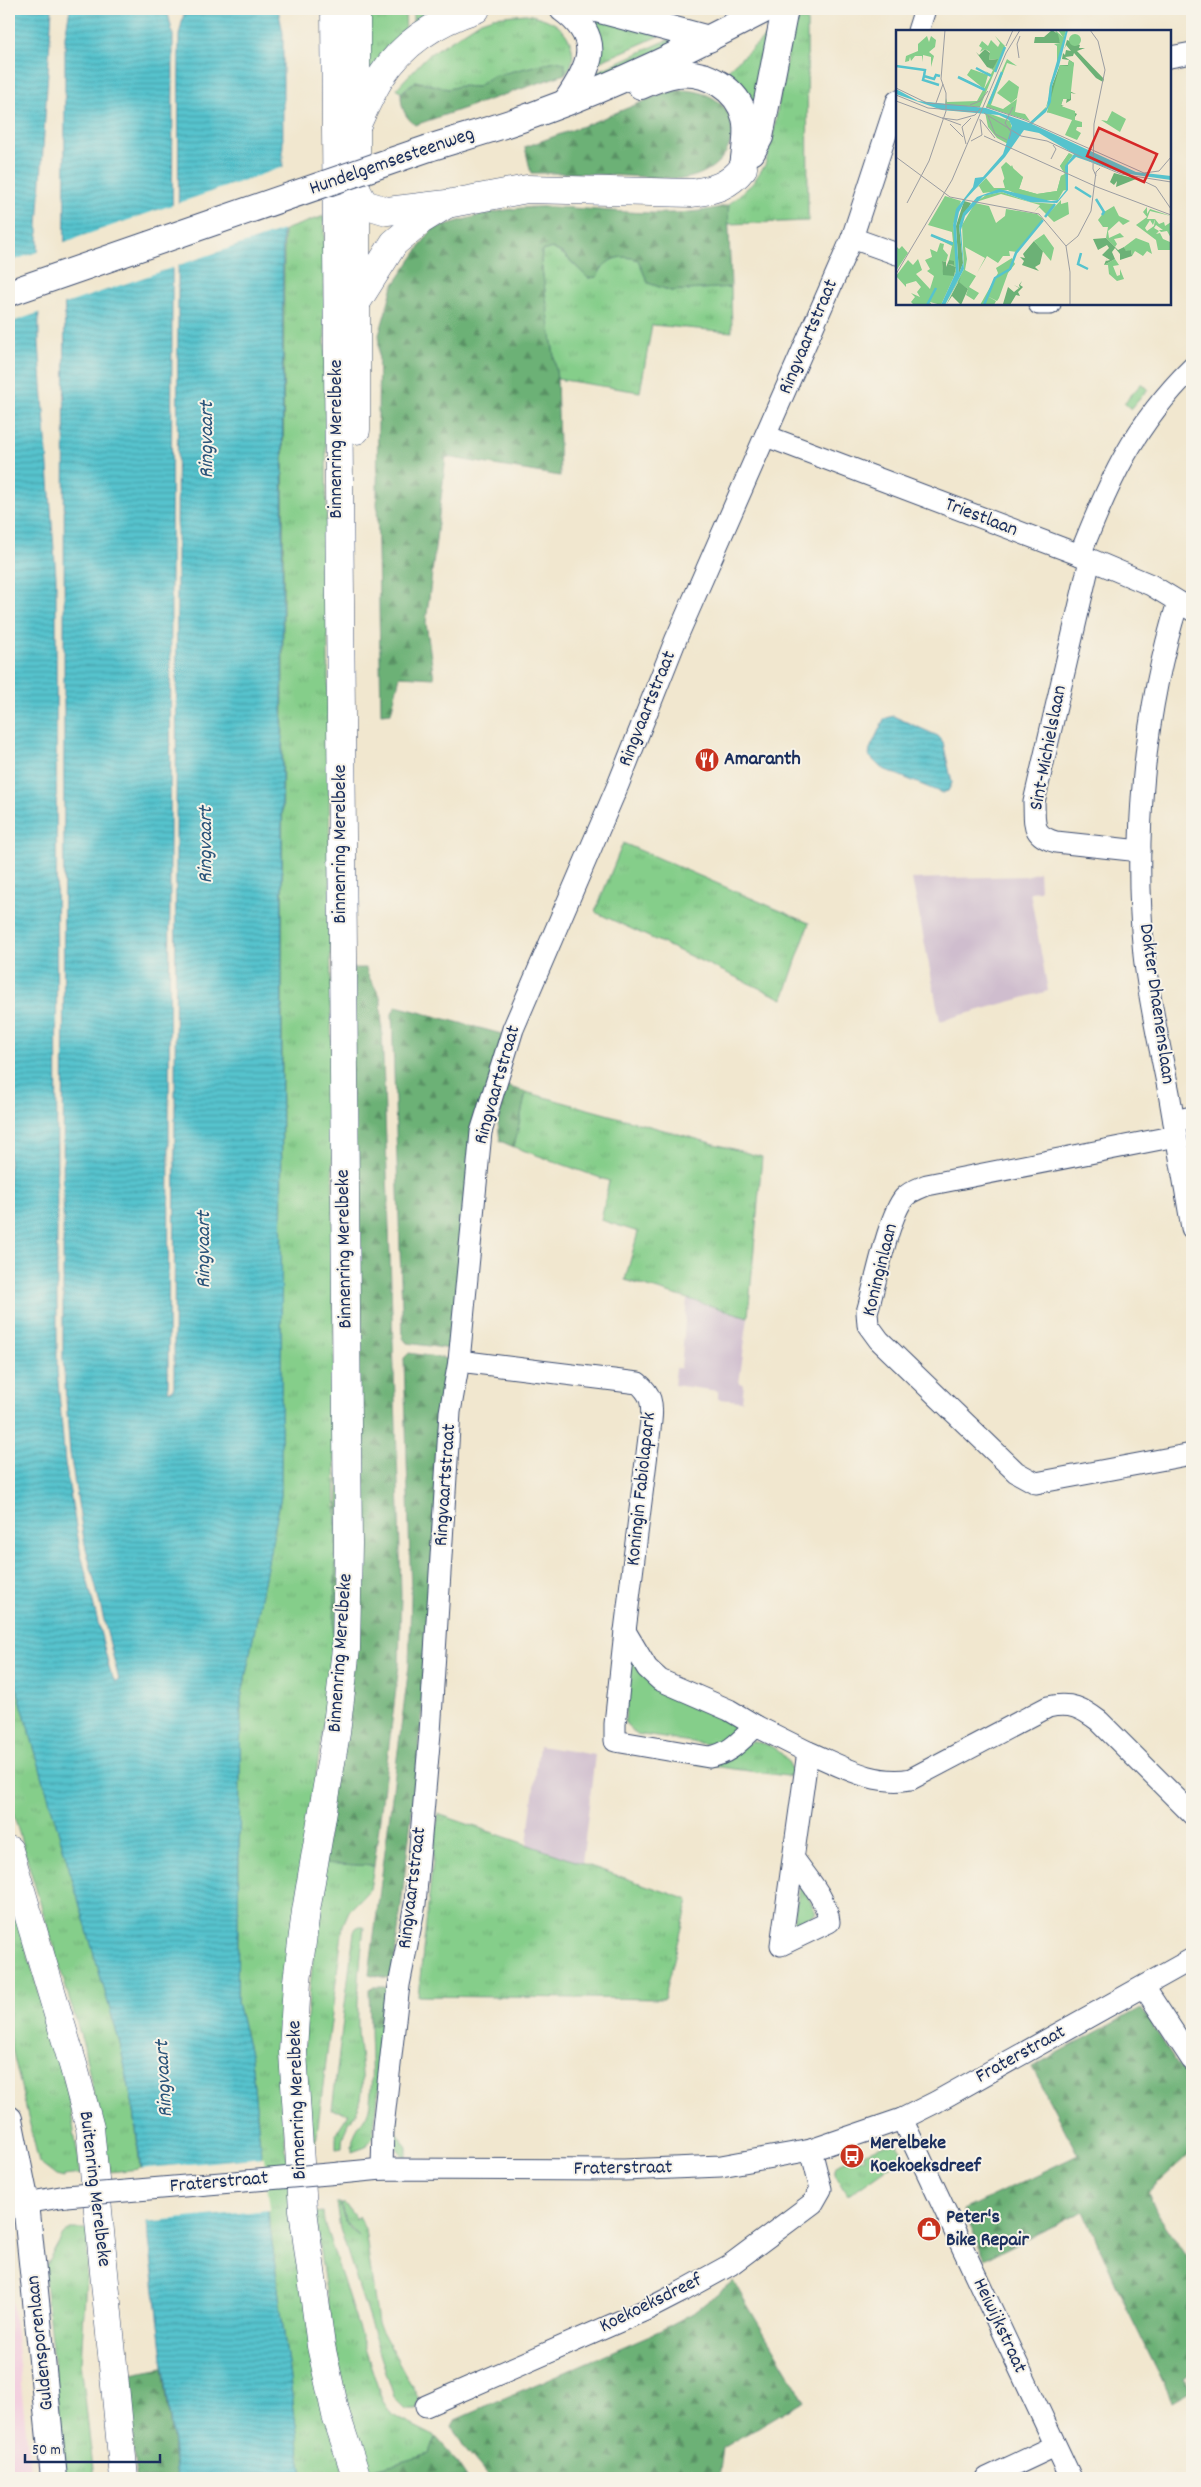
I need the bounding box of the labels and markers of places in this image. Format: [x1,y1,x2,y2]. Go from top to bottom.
place label: Amaranth [724,746,801,774]
restaurant icon: Amaranth [694,747,720,773]
place label: Merelbeke Koekoeksdreef [870,2130,982,2181]
bus stop icon: Merelbeke Koekoeksdreef [839,2143,865,2169]
place label: Peter's Bike Repair [946,2204,1030,2255]
shop icon: Peter's Bike Repair [916,2216,942,2242]

